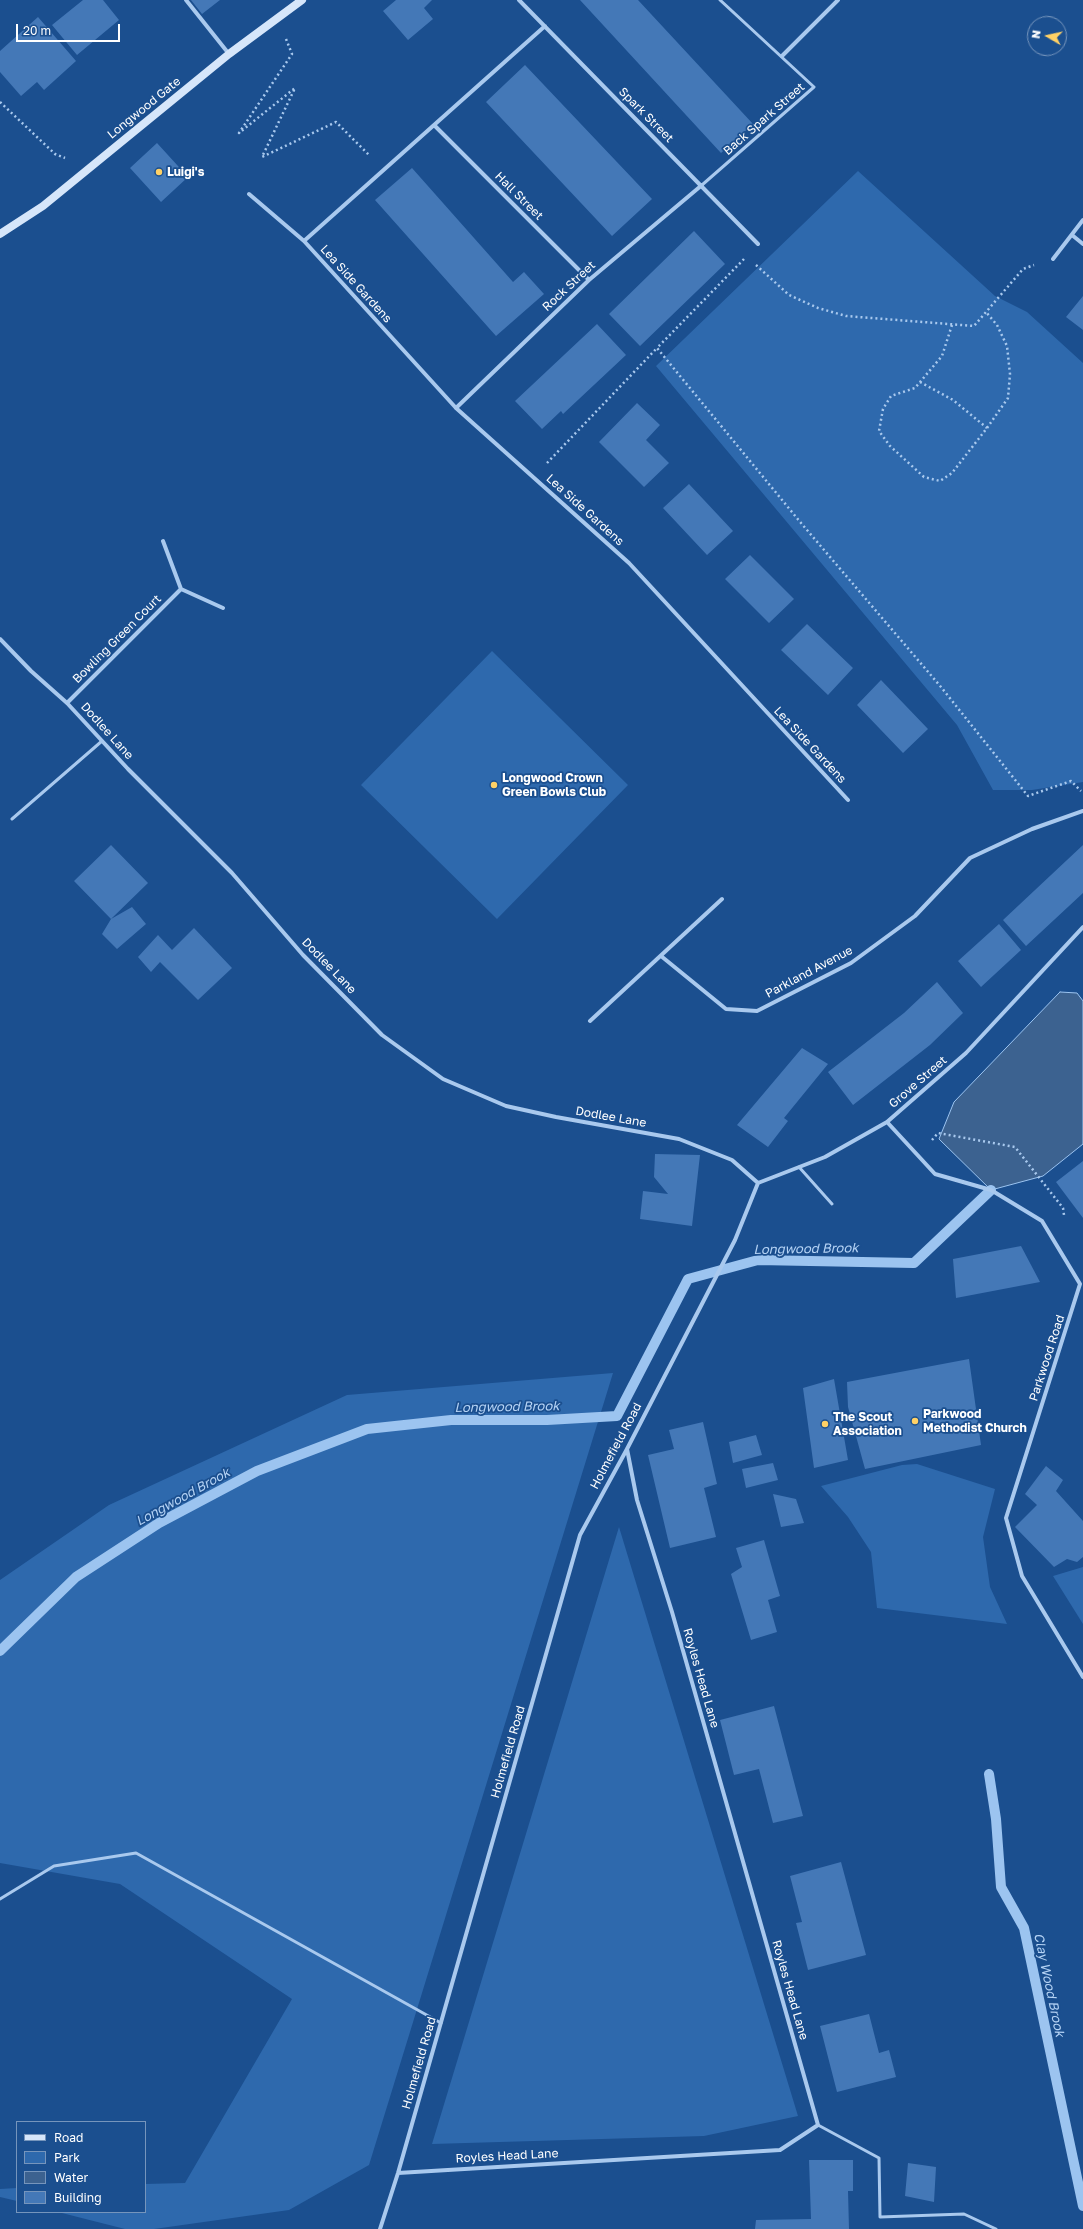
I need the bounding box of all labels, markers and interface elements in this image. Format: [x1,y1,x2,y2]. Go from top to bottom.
scale bar [18,16,122,42]
north arrow [1027,16,1067,56]
text: 20 m [23,23,51,38]
text: N [1029,29,1043,39]
street label: Longwood Gate [105,74,183,142]
street label: Back Spark Street [720,80,808,158]
street label: Spark Street [616,85,676,145]
place label: Luigi's [167,165,204,179]
marker: Luigi's [154,167,164,177]
street label: Hall Street [492,169,546,223]
street label: Lea Side Gardens [317,242,395,326]
street label: Rock Street [540,258,598,314]
street label: Lea Side Gardens [543,471,627,549]
street label: Bowling Green Court [70,592,164,686]
street label: Dodlee Lane [78,700,136,762]
street label: Lea Side Gardens [771,704,849,786]
place label: Longwood Crown Green Bowls Club [502,771,606,799]
marker: Longwood Crown Green Bowls Club [489,780,499,790]
street label: Dodlee Lane [299,935,359,997]
street label: Parkland Avenue [763,943,855,1001]
street label: Grove Street [886,1053,950,1111]
street label: Dodlee Lane [574,1104,648,1130]
water label: Longwood Brook [753,1240,859,1258]
street label: Parkwood Road [1026,1313,1068,1403]
water label: Longwood Brook [454,1398,560,1416]
street label: Holmefield Road [587,1400,645,1492]
place label: Parkwood Methodist Church [923,1407,1027,1435]
place label: The Scout Association [833,1410,902,1438]
marker: Parkwood Methodist Church [910,1416,920,1426]
marker: The Scout Association [820,1419,830,1429]
water label: Longwood Brook [133,1465,233,1529]
street label: Royles Head Lane [680,1626,722,1730]
street label: Holmefield Road [488,1704,528,1800]
water label: Clay Wood Brook [1030,1932,1068,2038]
street label: Royles Head Lane [769,1938,811,2042]
street label: Holmefield Road [399,2015,439,2111]
legend [16,2121,146,2213]
text: Road [54,2130,83,2145]
street label: Royles Head Lane [455,2146,559,2166]
text: Park [54,2150,80,2165]
text: Water [54,2170,88,2185]
text: Building [54,2190,102,2205]

